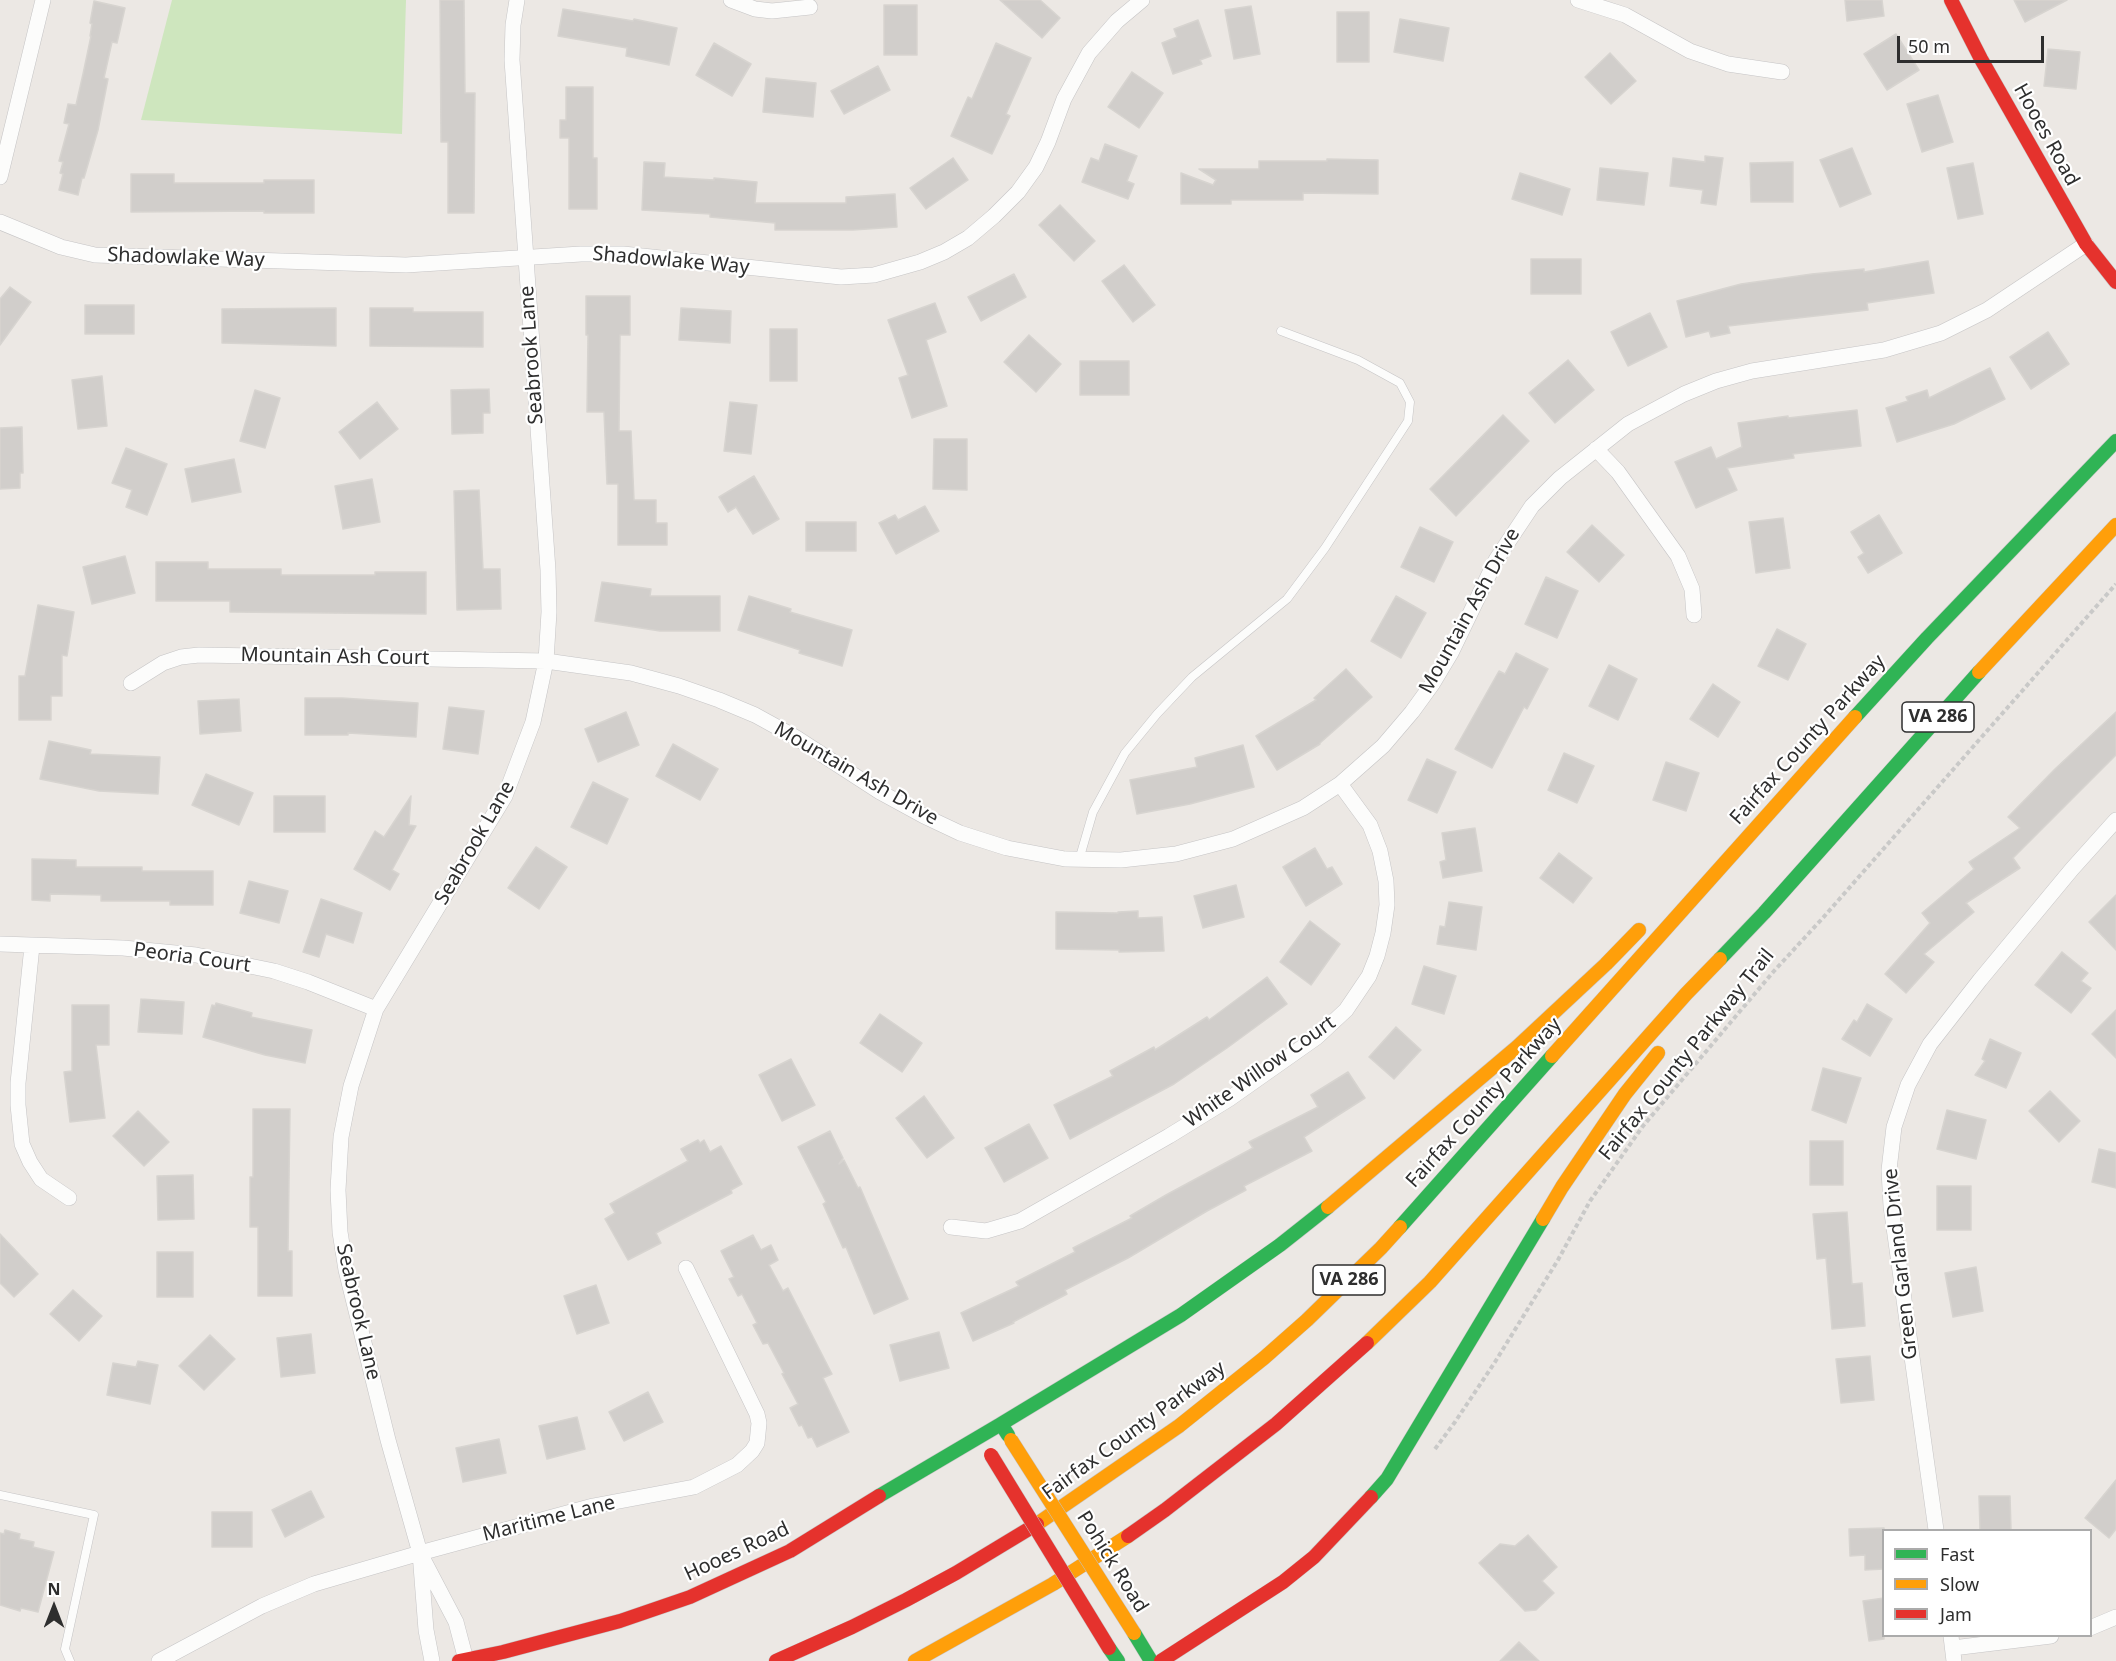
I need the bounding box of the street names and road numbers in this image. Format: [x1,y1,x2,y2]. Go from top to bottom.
street label: Hooes Road [2008,80,2084,190]
street label: Shadowlake Way [592,242,750,280]
street label: Shadowlake Way [107,243,265,273]
street label: Seabrook Lane [515,285,549,425]
street label: Mountain Ash Drive [1415,524,1525,698]
street label: Mountain Ash Court [240,643,430,671]
street label: Fairfax County Parkway [1725,650,1891,830]
road number: VA 286 [1902,702,1974,732]
street label: Mountain Ash Drive [770,717,942,831]
street label: Seabrook Lane [430,777,520,909]
street label: Peoria Court [132,938,252,978]
street label: Fairfax County Parkway Trail [1594,944,1780,1166]
street label: White Willow Court [1180,1011,1340,1133]
street label: Fairfax County Parkway [1401,1013,1567,1193]
street label: Green Garland Drive [1879,1167,1923,1361]
street label: Seabrook Lane [331,1242,385,1382]
road number: VA 286 [1313,1265,1385,1295]
street label: Fairfax County Parkway [1038,1357,1230,1505]
street label: Maritime Lane [480,1491,618,1547]
street label: Pohick Road [1071,1507,1153,1617]
street label: Hooes Road [681,1517,793,1587]

